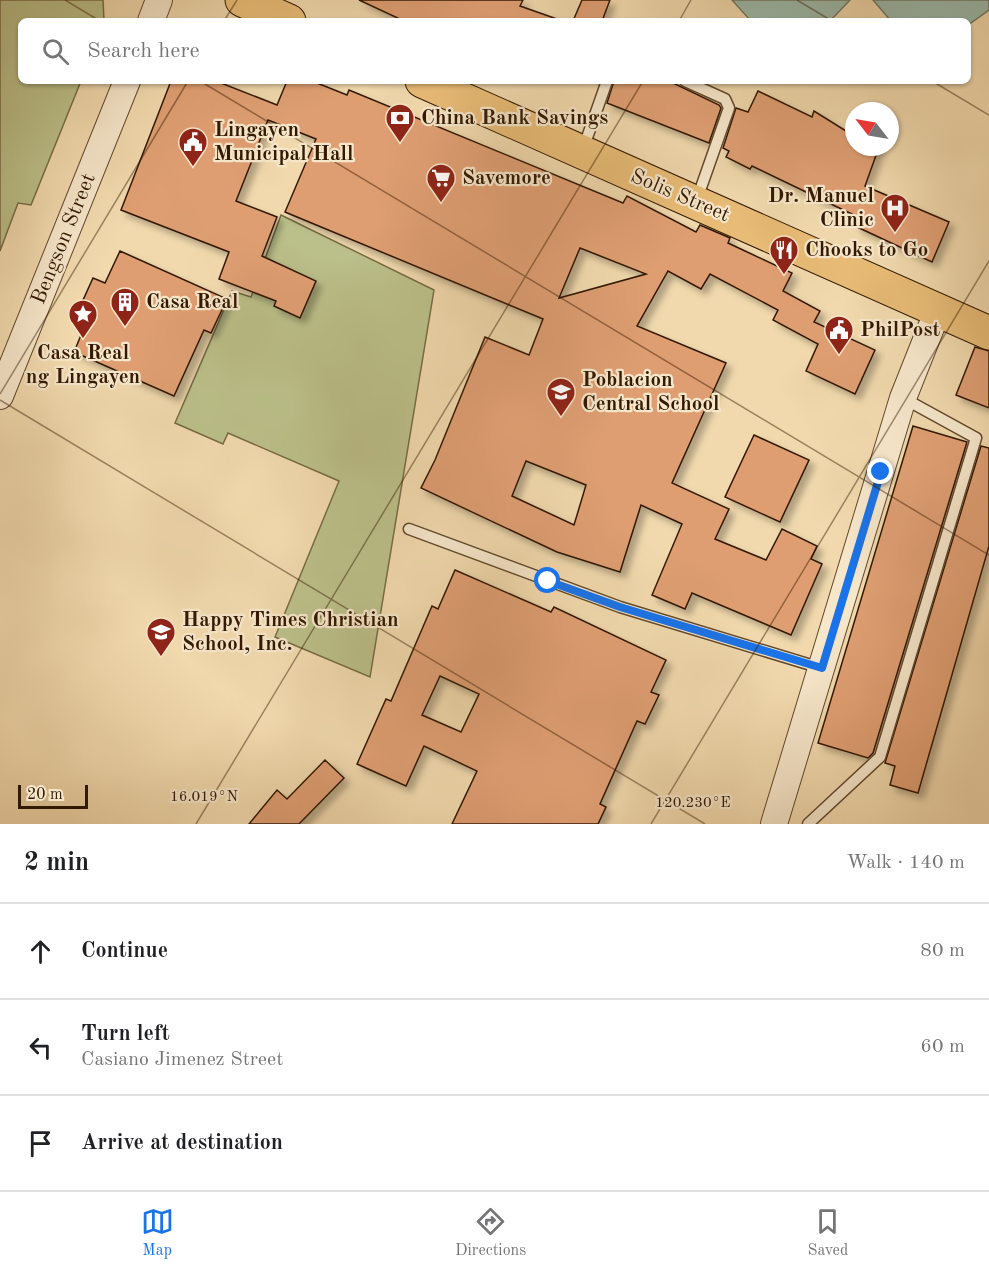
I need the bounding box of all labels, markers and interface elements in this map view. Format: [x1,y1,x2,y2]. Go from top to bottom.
search box [18,18,971,84]
icon: search [39,35,72,68]
text: Search here [87,40,200,62]
bank icon: China Bank Savings [384,102,416,144]
north arrow [845,102,899,156]
place label: China Bank Savings [421,108,608,129]
place label: Lingayen Municipal Hall [214,120,354,165]
public building icon: Lingayen Municipal Hall [177,126,209,168]
supermarket icon: Savemore [425,162,457,204]
street label: Solis Street [627,166,733,226]
place label: Savemore [462,168,551,189]
street label: Bengson Street [28,171,100,307]
place label: Dr. Manuel Clinic [768,186,874,231]
hospital icon: Dr. Manuel Clinic [879,192,911,234]
restaurant icon: Chooks to Go [768,234,800,276]
place label: Chooks to Go [805,240,928,261]
building icon: Casa Real [109,286,141,328]
place label: Casa Real [146,292,238,313]
place icon: Casa Real ng Lingayen [67,298,99,340]
public building icon: PhilPost [823,314,855,356]
place label: PhilPost [860,320,940,341]
place label: Casa Real ng Lingayen [26,343,140,388]
place label: Poblacion Central School [582,370,719,415]
school or university icon: Poblacion Central School [545,376,577,418]
route end [867,458,893,484]
route start [534,567,560,593]
place label: Happy Times Christian School, Inc. [182,610,399,655]
school or university icon: Happy Times Christian School, Inc. [145,616,177,658]
scale bar [18,782,88,810]
text: 20 m [27,787,63,803]
text: 16.019°N [170,790,238,805]
text: 120.230°E [655,796,731,811]
text: 2 min [24,850,89,876]
text: Walk · 140 m [846,853,965,873]
icon: ahead [24,935,57,968]
text: Continue [81,940,168,962]
text: 80 m [920,941,965,961]
text: Turn left [81,1023,170,1045]
icon: left [24,1031,57,1064]
text: 60 m [920,1037,965,1057]
text: Casiano Jimenez Street [81,1050,283,1070]
icon: arrive [24,1127,57,1160]
text: Arrive at destination [81,1132,283,1154]
tab: Map [141,1205,174,1261]
tab: Directions [455,1205,526,1261]
tab: Saved [808,1205,848,1261]

